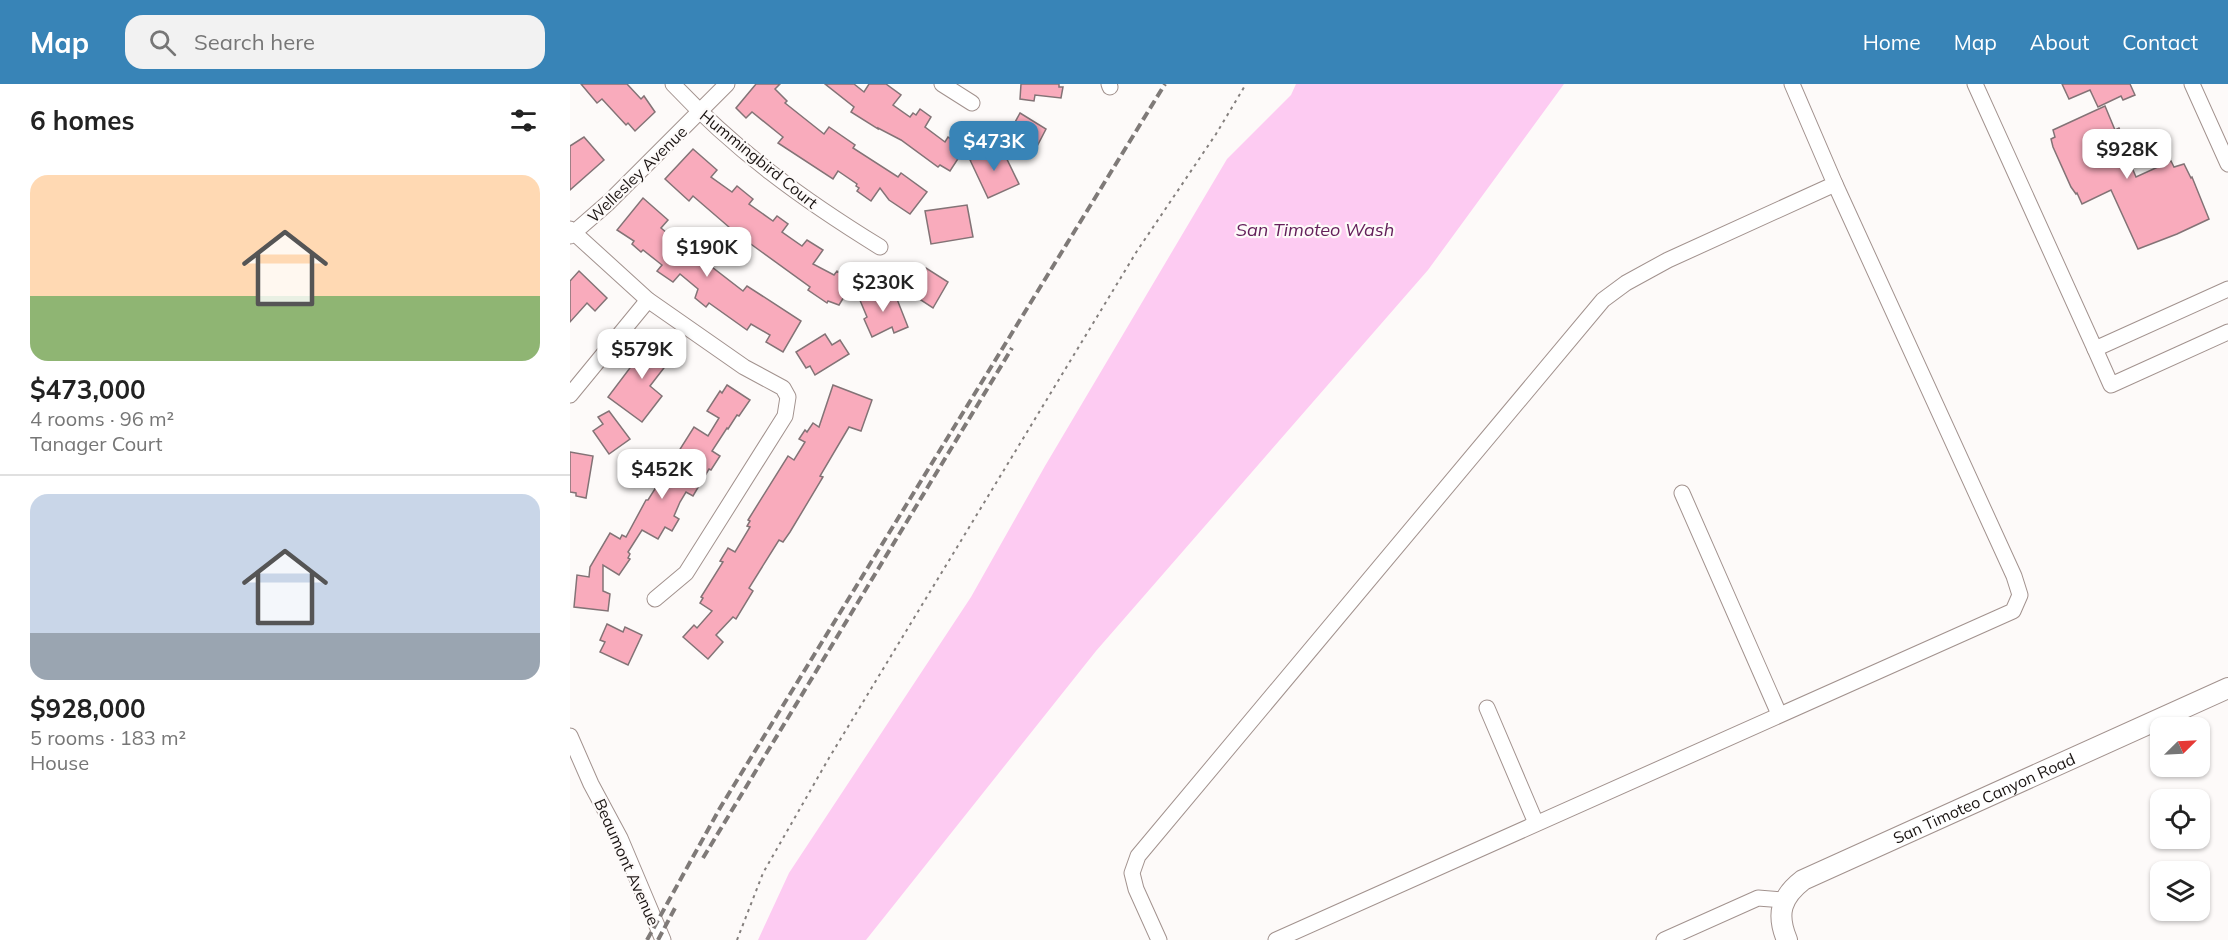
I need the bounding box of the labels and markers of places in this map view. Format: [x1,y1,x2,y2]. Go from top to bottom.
pin: $473K [952,121,1036,172]
pin: $928K [2085,129,2169,180]
pin: $190K [665,227,749,278]
pin: $230K [841,262,925,313]
pin: $579K [600,329,684,380]
pin: $452K [620,449,704,500]

